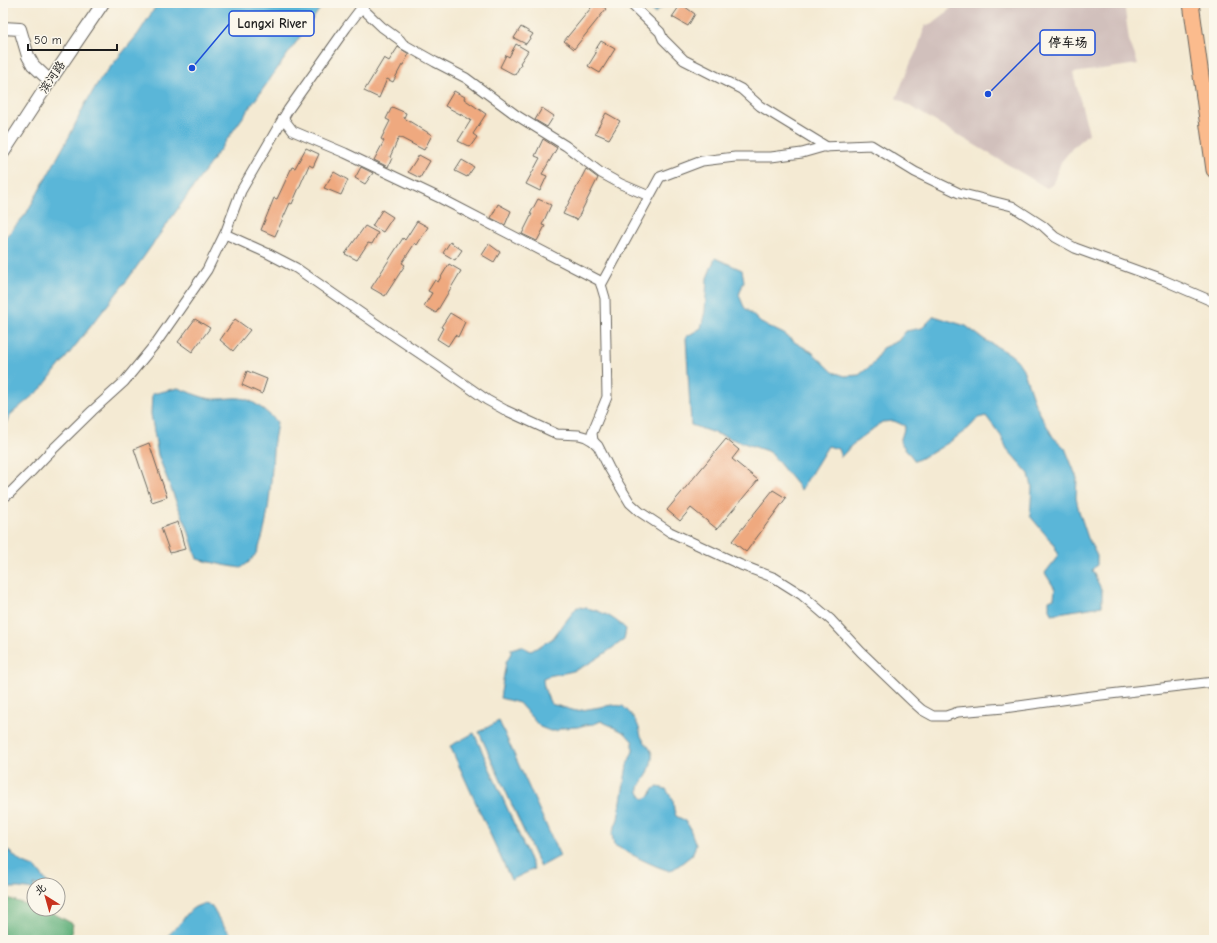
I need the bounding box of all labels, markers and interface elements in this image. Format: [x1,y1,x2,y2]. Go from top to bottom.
callout: Langxi River [229,11,314,36]
text: Langxi River [237,16,307,31]
scale bar [28,26,117,52]
callout: 停车场 [1040,30,1095,55]
text: 50 m [34,33,62,47]
text: 停车场 [1047,35,1088,50]
street label: 滨河路 [36,58,68,96]
north arrow [26,877,66,917]
text: 北 [32,881,49,898]

